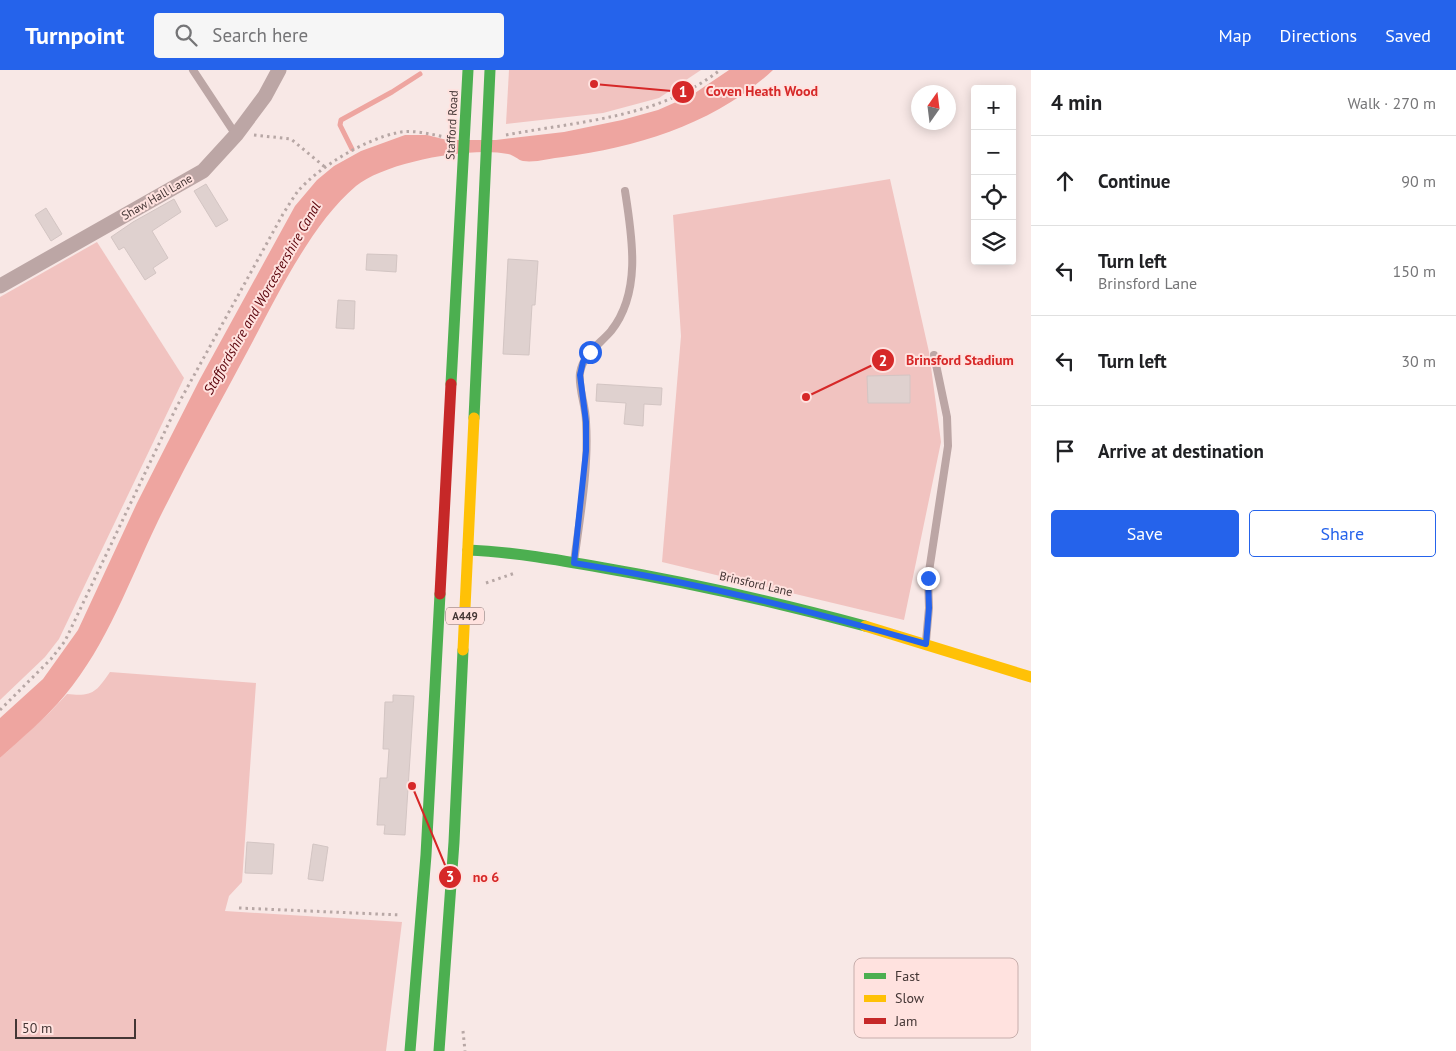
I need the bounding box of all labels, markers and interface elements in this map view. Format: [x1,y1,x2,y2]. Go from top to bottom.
search box [154,13,504,58]
text: Turnpoint [25,20,124,51]
icon: search [172,21,200,49]
text: Search here [212,23,308,47]
text: Map [1219,24,1251,47]
text: Directions [1279,24,1357,47]
text: Saved [1385,24,1431,47]
callout: Coven Heath Wood [671,77,829,106]
text: 1 [679,82,687,101]
text: Coven Heath Wood [706,82,818,100]
north arrow [911,85,956,130]
map controls [971,85,1016,265]
button: + [971,85,1016,130]
text: 4 min [1051,89,1102,116]
street label: Stafford Road [442,90,461,160]
text: Walk · 270 m [1347,93,1436,113]
button: − [971,130,1016,175]
icon: ahead [1051,167,1079,195]
text: Continue [1098,169,1170,193]
street label: Shaw Hall Lane [119,170,195,223]
text: 90 m [1401,171,1436,191]
button: locate [971,175,1016,220]
water label: Staffordshire and Worcestershire Canal [199,198,325,397]
button: layers [971,220,1016,265]
text: Turn left [1098,249,1167,273]
icon: left [1051,257,1079,285]
text: 150 m [1393,261,1436,281]
text: Brinsford Lane [1098,273,1197,293]
route start [579,341,602,364]
callout: Brinsford Stadium [871,346,1024,375]
icon: left [1051,347,1079,375]
text: Turn left [1098,349,1167,373]
text: 2 [879,351,887,370]
text: Brinsford Stadium [906,351,1014,369]
text: 30 m [1401,351,1436,371]
icon: arrive [1051,437,1079,465]
text: Arrive at destination [1098,439,1264,463]
button: Save [1051,510,1239,557]
button: Share [1249,510,1436,557]
route end [917,567,940,590]
street label: Brinsford Lane [718,568,794,599]
road number: A449 [446,608,484,624]
callout: no 6 [438,863,510,892]
text: 3 [446,867,454,886]
text: no 6 [473,868,499,886]
legend [854,958,1018,1038]
text: Fast [895,967,920,985]
text: Slow [895,989,925,1007]
text: Jam [894,1012,917,1030]
scale bar [15,1016,136,1039]
text: 50 m [22,1019,52,1037]

